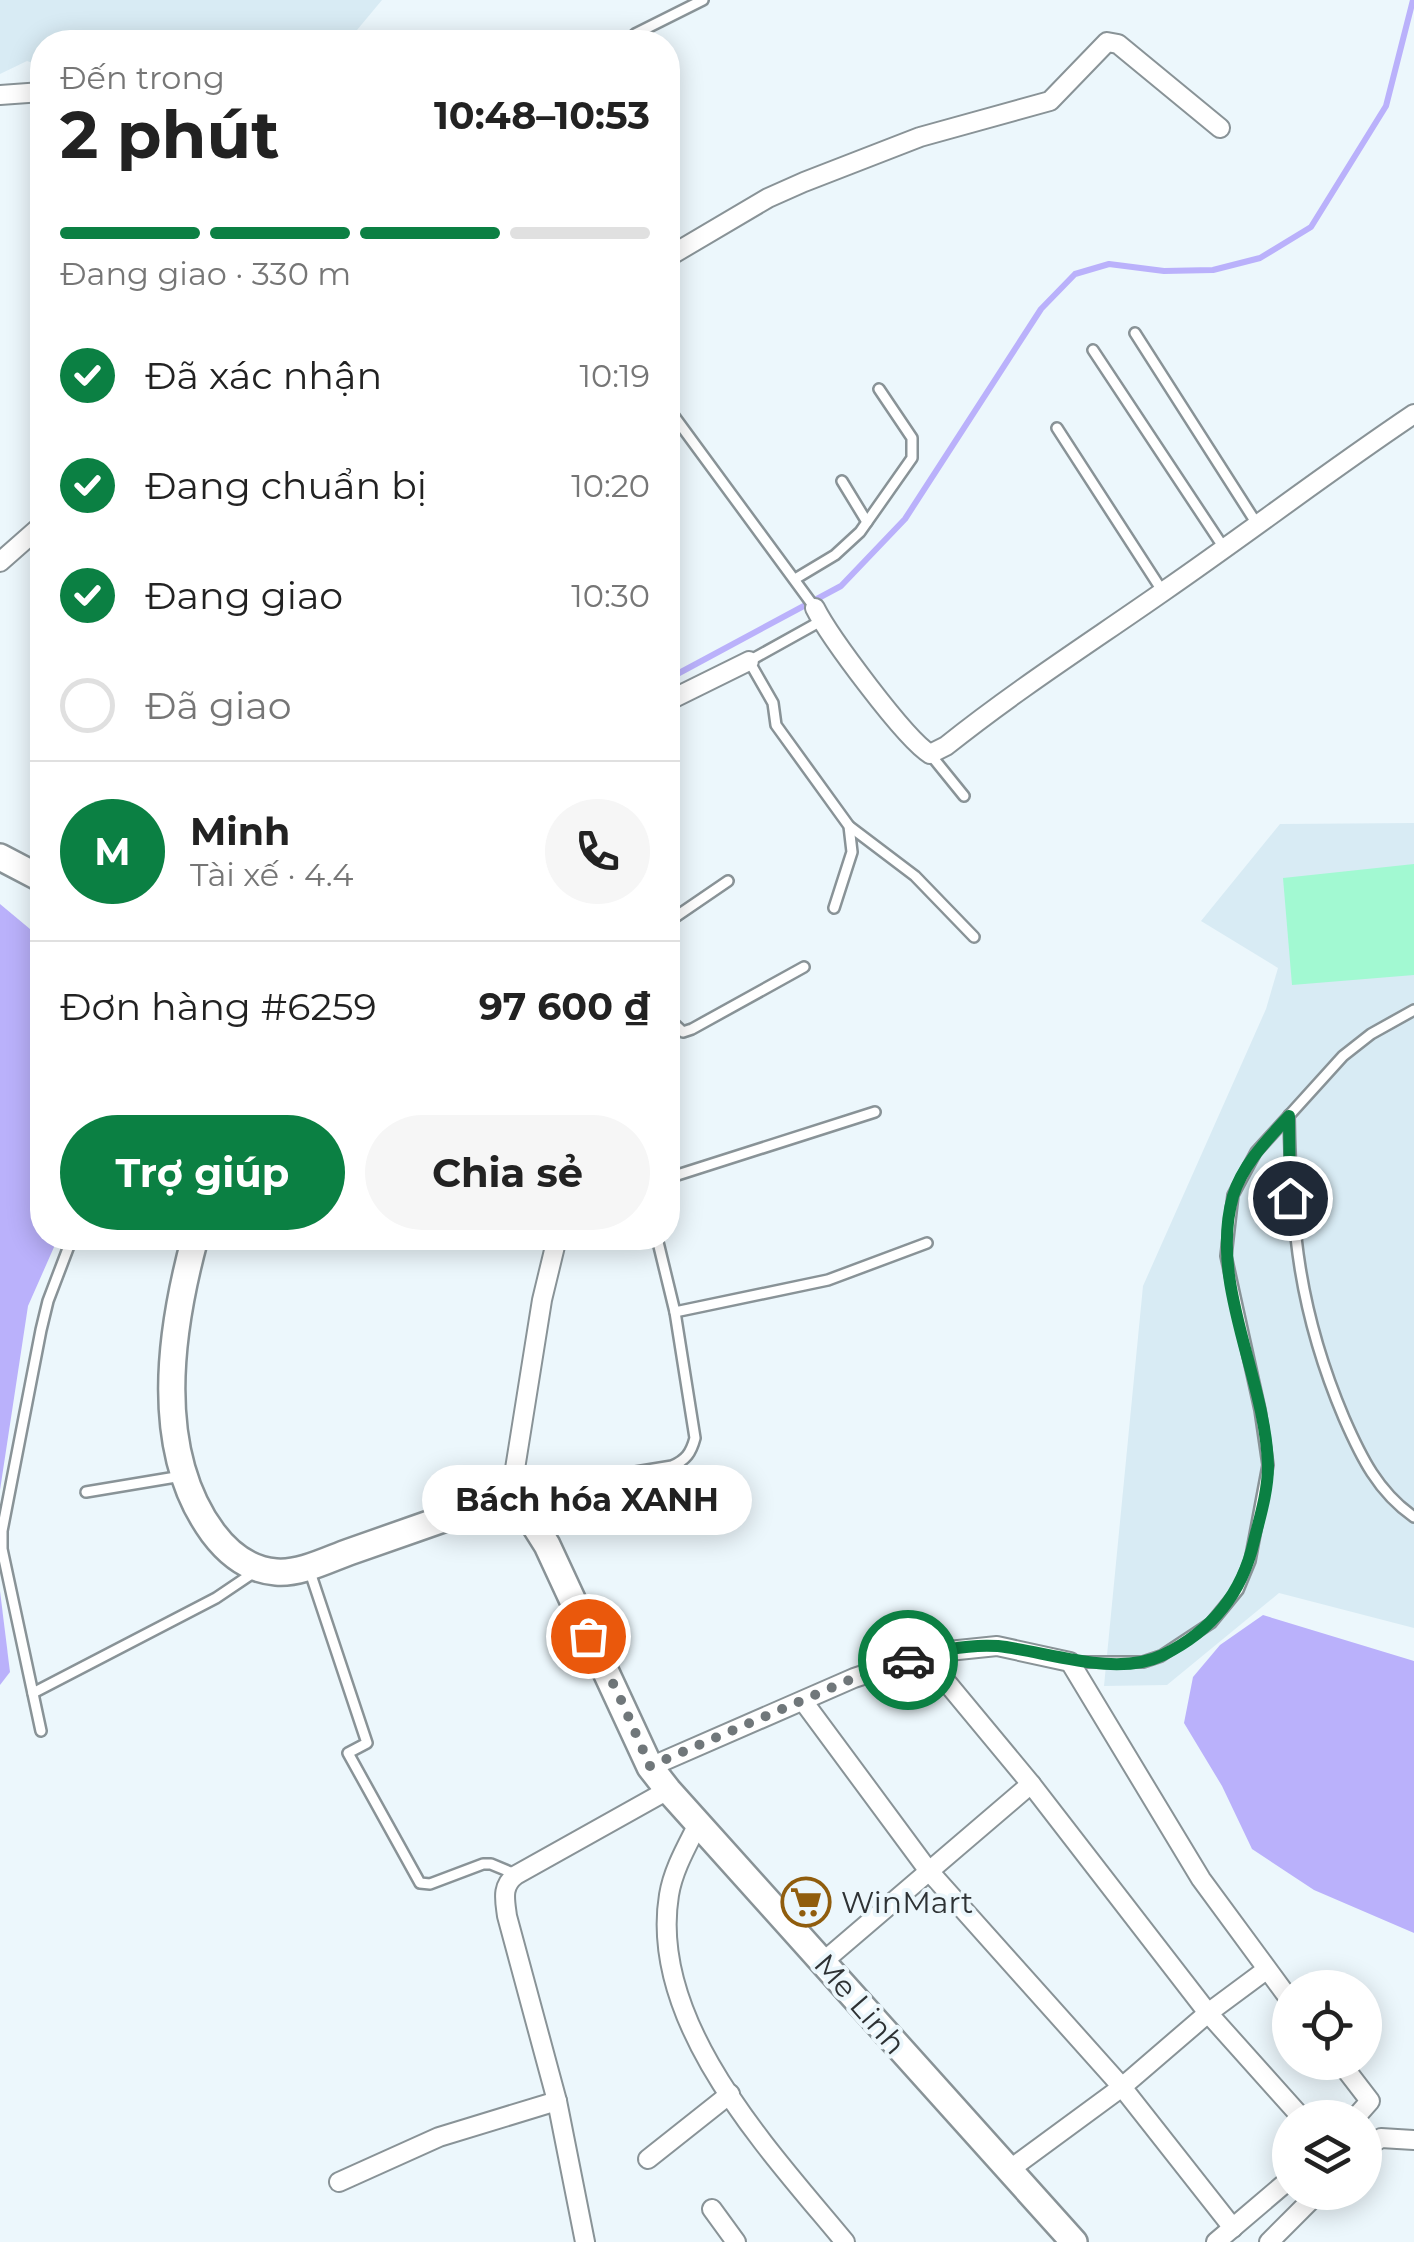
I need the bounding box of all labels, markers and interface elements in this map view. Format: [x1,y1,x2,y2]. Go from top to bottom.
text: Đến trong [60,58,225,97]
text: 10:48–10:53 [434,92,650,139]
text: 2 phút [60,95,279,174]
text: Đang giao · 330 m [60,254,351,293]
icon: check [60,348,115,403]
text: Đã xác nhận [145,352,382,399]
text: 10:19 [579,356,650,395]
icon: check [60,458,115,513]
text: Đang chuẩn bị [145,462,427,509]
text: 10:20 [571,466,650,505]
icon: check [60,568,115,623]
text: Đang giao [145,572,343,619]
text: 10:30 [571,576,650,615]
text: Đã giao [145,682,291,729]
button: phone [545,799,650,904]
text: Minh [190,808,290,855]
text: M [94,828,131,875]
text: Tài xế · 4.4 [190,855,353,894]
text: Đơn hàng #6259 [60,983,377,1030]
text: 97 600 ₫ [479,983,650,1030]
button: Trợ giúp [60,1115,345,1230]
button: Chia sẻ [365,1115,650,1230]
pin [1248,1156,1333,1241]
icon: home [1263,1171,1318,1226]
callout: Bách hóa XANH [423,1466,753,1536]
text: Bách hóa XANH [455,1480,719,1519]
pin [546,1594,631,1679]
icon: bag [561,1609,616,1664]
courier [858,1610,958,1710]
icon: car [881,1633,936,1688]
supermarket icon: WinMart [780,1876,832,1928]
place label: WinMart [841,1884,973,1921]
street label: Me Linh [806,1946,914,2062]
map controls [1272,1970,1382,2210]
button: locate [1272,1970,1382,2080]
button: layers [1272,2100,1382,2210]

